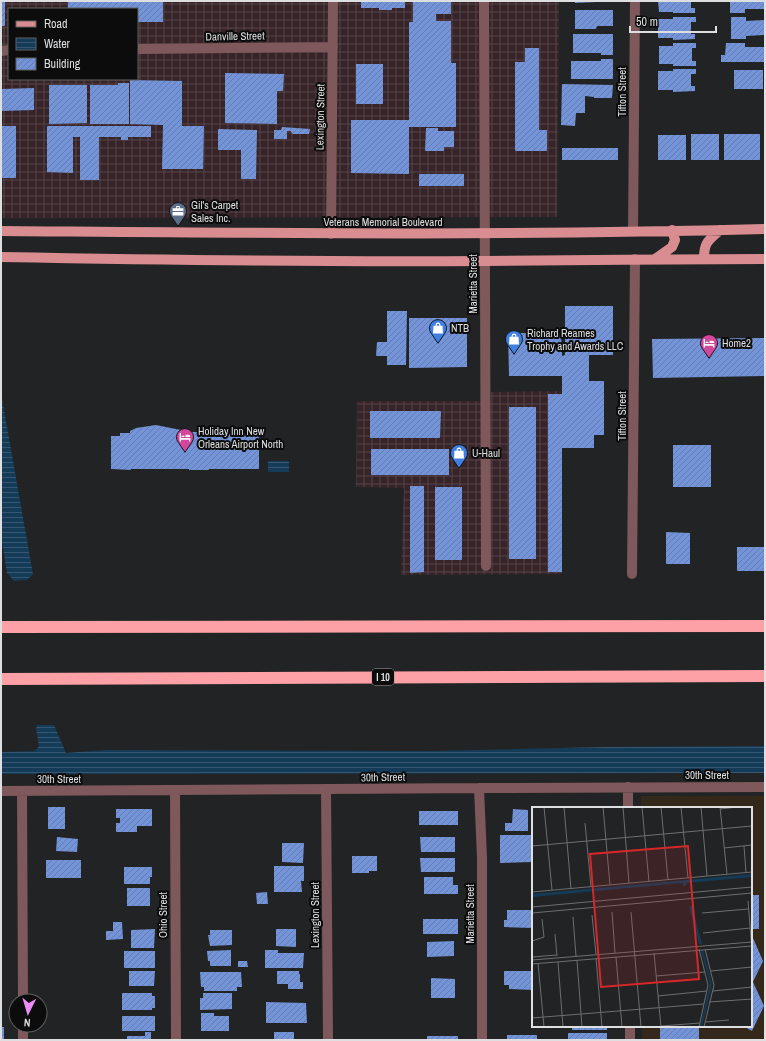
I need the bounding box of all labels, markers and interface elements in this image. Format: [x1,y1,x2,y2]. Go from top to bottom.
legend [8,8,138,80]
scale bar [630,8,716,34]
text: 50 m [636,14,658,30]
text: Road [44,16,68,32]
street label: Danville Street [205,28,265,44]
text: Water [44,36,71,52]
text: Building [44,56,81,72]
street label: Tifton Street [615,67,629,117]
street label: Lexington Street [312,83,328,150]
place label: Gil's Carpet Sales Inc. [191,198,239,225]
office icon: Gil's Carpet Sales Inc. [168,201,188,226]
street label: Veterans Memorial Boulevard [324,215,442,229]
street label: Marietta Street [466,254,480,314]
shop icon: NTB [428,318,448,343]
place label: NTB [451,321,469,335]
place label: Richard Reames Trophy and Awards LLC [527,326,624,353]
shop icon: Richard Reames Trophy and Awards LLC [504,329,524,354]
hotel icon: Home2 [699,333,719,358]
place label: Home2 [722,336,751,350]
street label: Tifton Street [615,391,629,441]
place label: Holiday Inn New Orleans Airport North [198,424,283,451]
hotel icon: Holiday Inn New Orleans Airport North [175,427,195,452]
shop icon: U-Haul [449,443,469,468]
place label: U-Haul [472,446,500,460]
road number: I 10 [372,669,394,685]
street label: 30th Street [685,768,730,782]
street label: 30th Street [361,770,406,784]
street label: 30th Street [37,772,82,786]
inset map [532,807,752,1027]
street label: Lexington Street [308,881,322,948]
street label: Marietta Street [463,884,477,944]
street label: Ohio Street [156,891,170,938]
north arrow [8,993,48,1033]
text: N [23,1016,31,1030]

